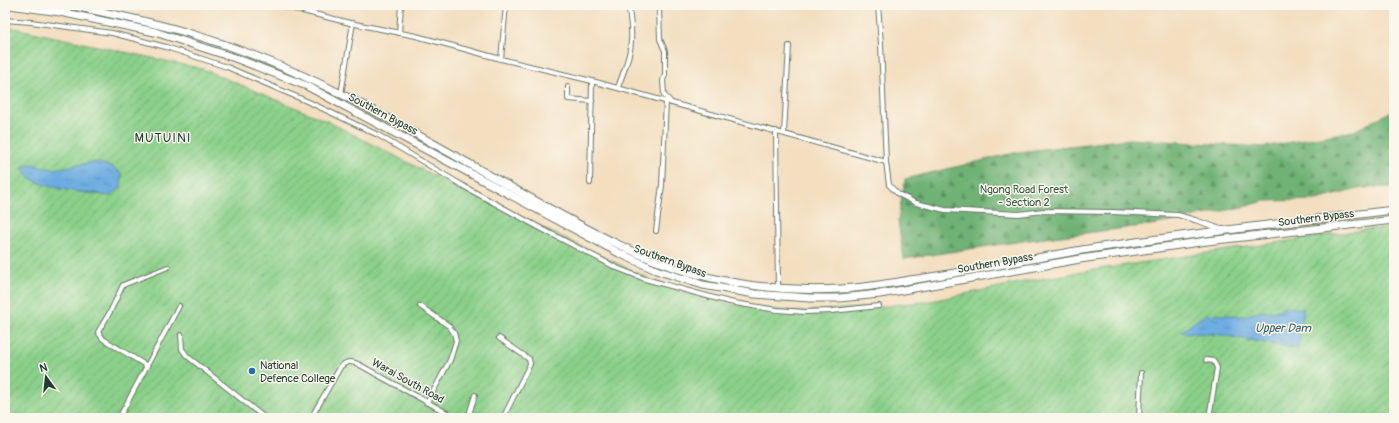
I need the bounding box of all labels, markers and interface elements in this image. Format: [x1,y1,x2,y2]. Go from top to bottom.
street label: Southern Bypass [346,90,420,138]
district label: MUTUINI [135,130,191,146]
park label: Ngong Road Forest - Section 2 [980,183,1069,209]
street label: Southern Bypass [1277,207,1355,229]
street label: Southern Bypass [632,242,708,280]
street label: Southern Bypass [956,250,1034,276]
water label: Upper Dam [1255,321,1312,336]
street label: Warai South Road [370,356,446,406]
north arrow [26,357,66,397]
place label: National Defence College [260,359,336,385]
text: N [38,360,49,375]
marker: National Defence College [247,366,257,376]

